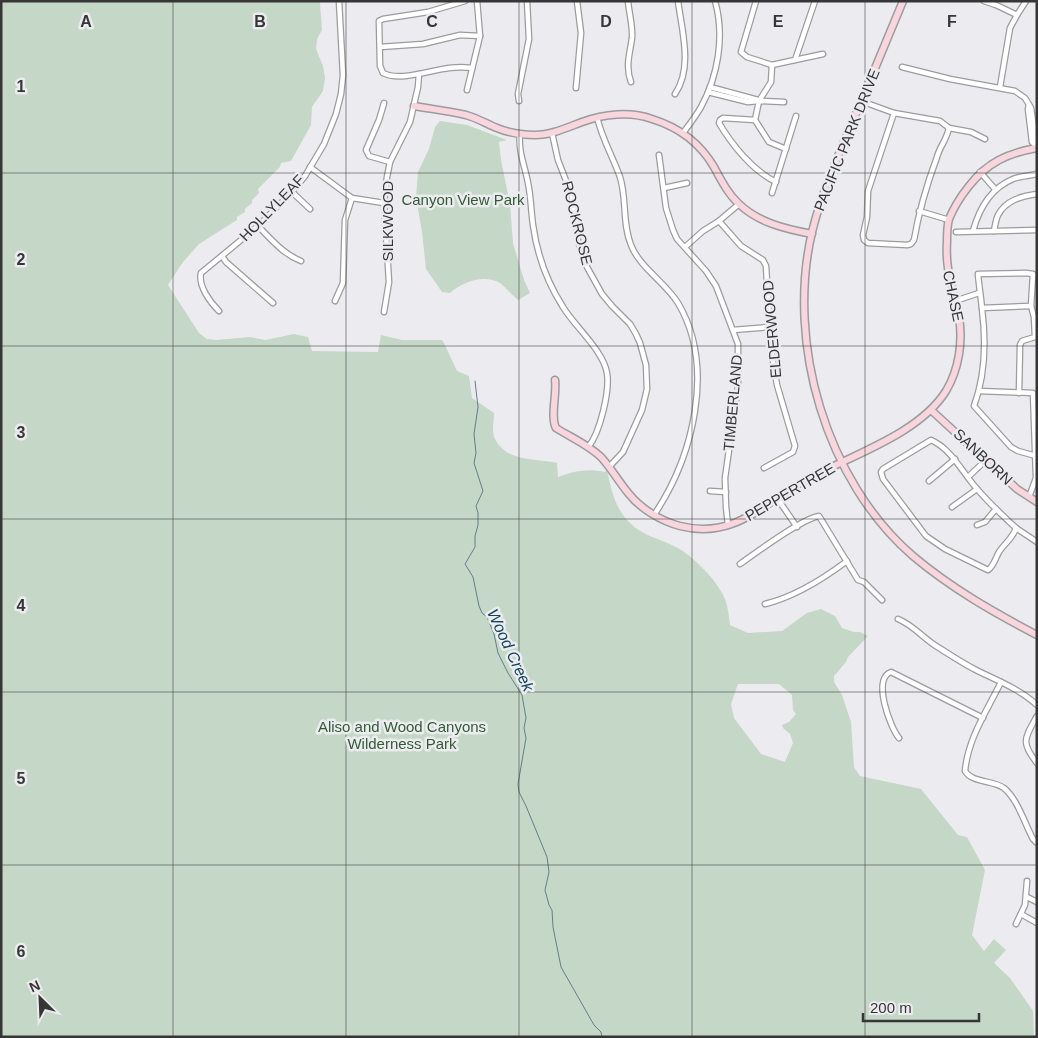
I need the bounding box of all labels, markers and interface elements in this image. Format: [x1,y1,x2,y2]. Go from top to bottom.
text: A [80,13,92,30]
text: B [254,13,266,30]
text: C [426,13,438,30]
text: D [600,13,612,30]
text: E [773,13,784,30]
text: F [947,13,957,30]
street label: PACIFIC PARK DRIVE [810,66,883,213]
text: 1 [17,78,26,95]
street label: HOLLYLEAF [236,171,307,244]
street label: ROCKROSE [559,179,596,267]
street label: SILKWOOD [379,180,396,261]
park label: Canyon View Park [401,191,525,208]
text: 2 [17,251,26,268]
street label: CHASE [940,269,967,323]
street label: ELDERWOOD [759,279,784,379]
street label: TIMBERLAND [720,354,745,452]
text: 3 [17,424,26,441]
street label: SANBORN [950,425,1016,488]
street label: PEPPERTREE [742,459,838,524]
text: 4 [17,597,26,614]
water label: Wood Creek [484,606,537,695]
park label: Aliso and Wood Canyons Wilderness Park [318,718,486,752]
text: 5 [17,770,26,787]
text: 6 [17,943,26,960]
north arrow [15,973,65,1023]
text: N [27,977,43,995]
scale bar [863,990,979,1022]
text: 200 m [870,999,912,1016]

